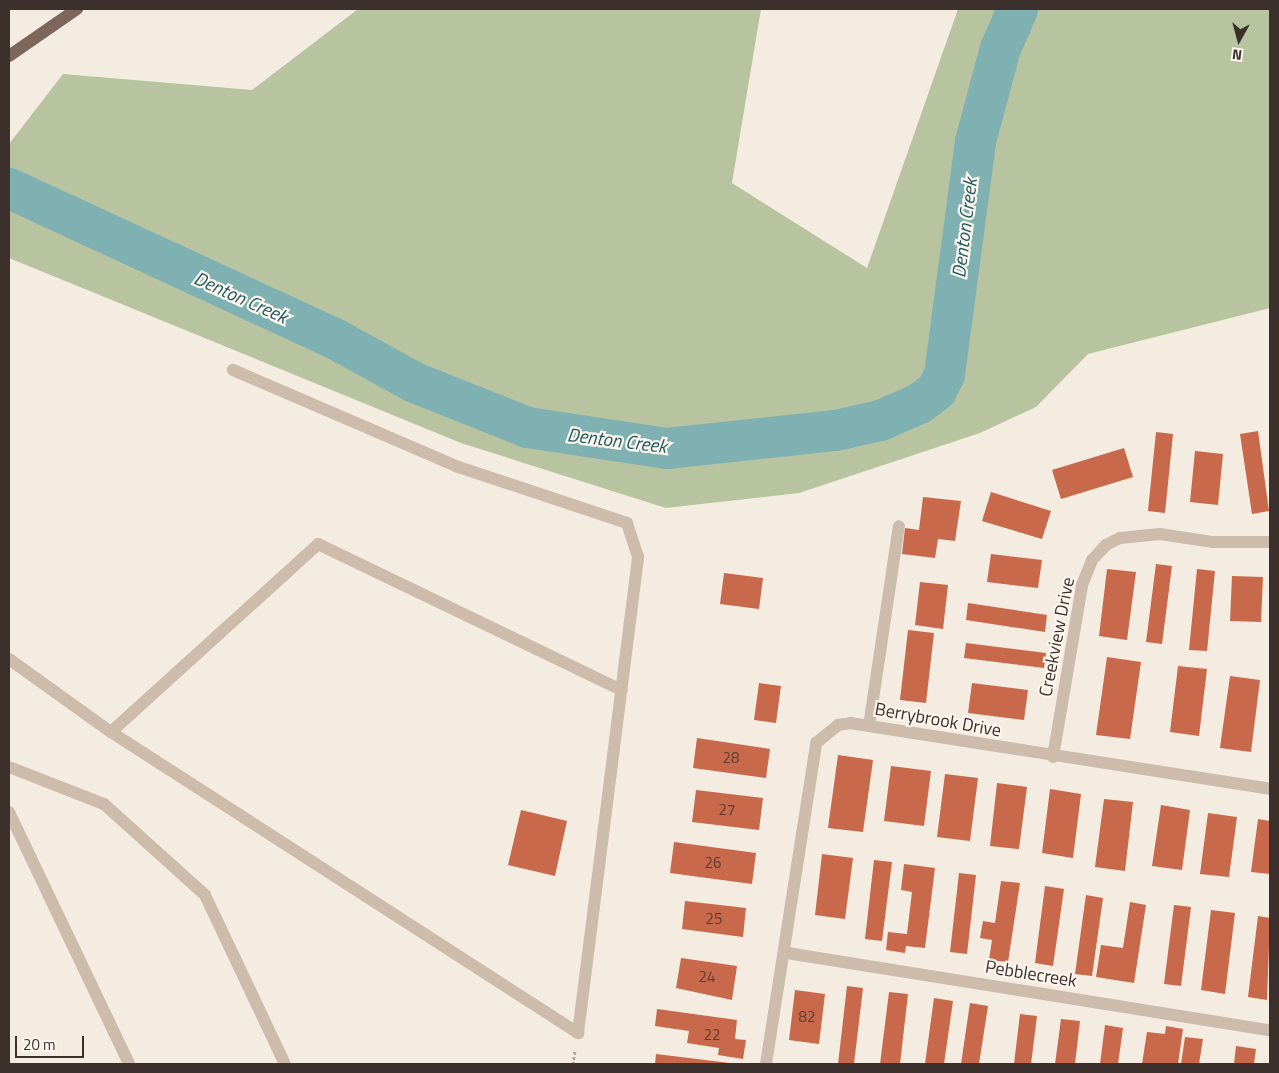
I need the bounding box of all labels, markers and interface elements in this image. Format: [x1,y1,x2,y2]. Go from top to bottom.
north arrow [1214,15,1264,65]
text: N [1231,44,1243,66]
water label: Denton Creek [947,177,981,279]
water label: Denton Creek [191,266,291,328]
water label: Denton Creek [566,423,668,457]
street label: Creekview Drive [1035,575,1079,699]
street label: Berrybrook Drive [873,698,1003,742]
house number: 28 [723,749,739,767]
house number: 27 [719,801,735,819]
house number: 26 [705,854,721,872]
house number: 25 [706,910,722,928]
street label: Pebblecreek [984,956,1078,992]
house number: 24 [699,968,715,986]
house number: 82 [799,1008,815,1026]
scale bar [18,1026,86,1058]
house number: 22 [704,1026,720,1044]
text: 20 m [23,1033,56,1056]

